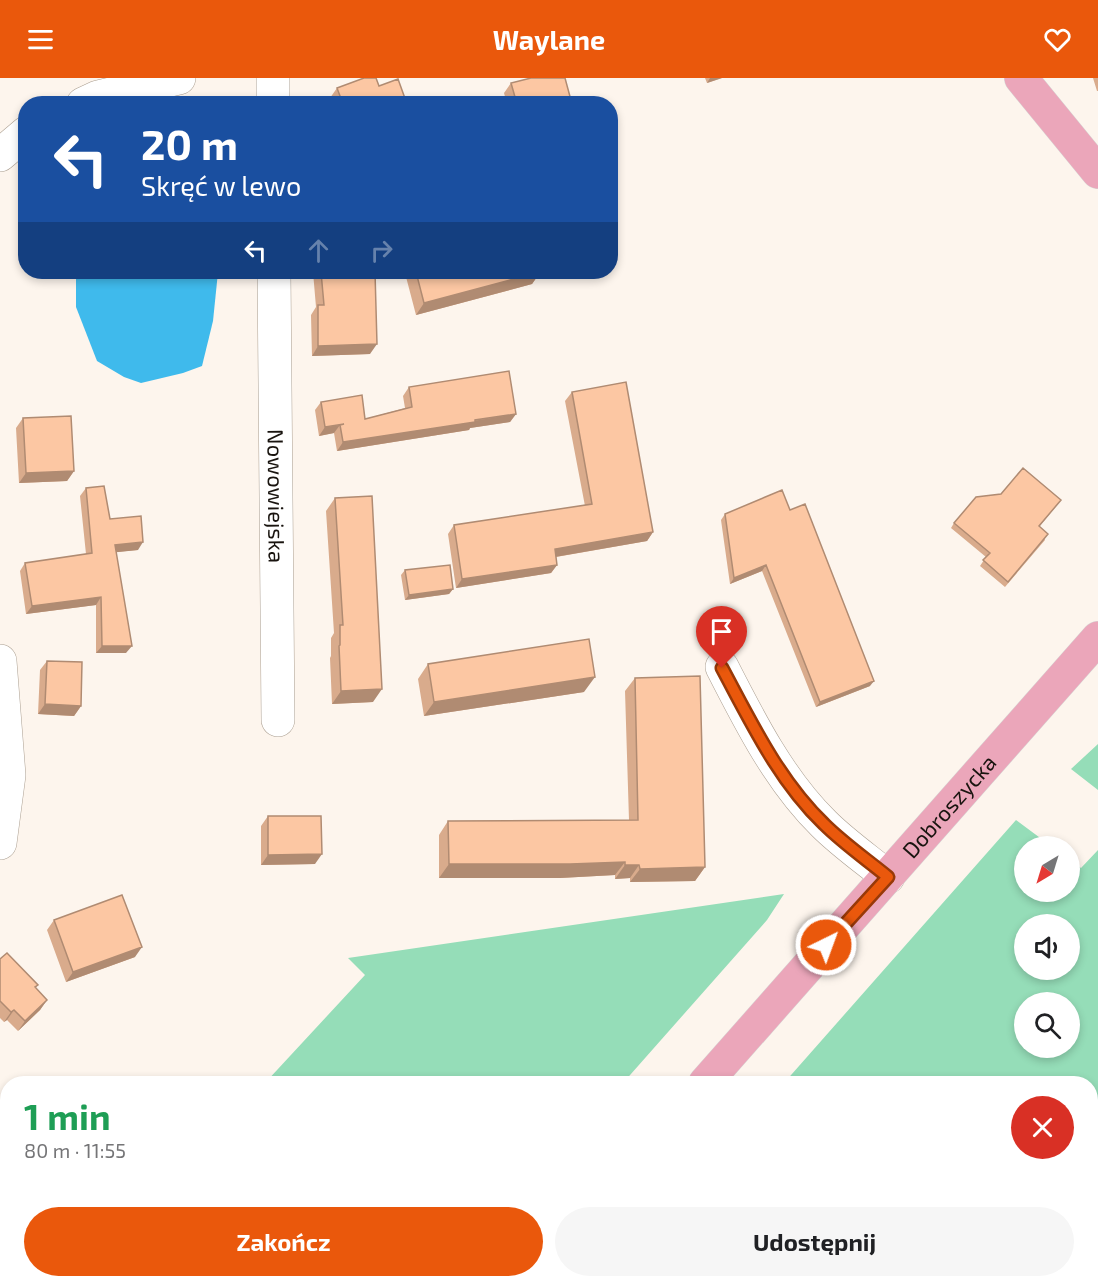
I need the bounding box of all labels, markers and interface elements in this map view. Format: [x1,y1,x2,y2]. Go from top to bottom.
icon: menu [24,23,57,56]
text: Waylane [493,23,605,55]
icon: heart [1041,23,1074,56]
text: 20 m [141,118,238,168]
icon: left [42,120,120,198]
text: Skręć w lewo [141,169,301,201]
icon: left [239,234,272,267]
icon: ahead [302,234,335,267]
icon: right [365,234,398,267]
street label: Nowowiejska [263,429,291,563]
pin [696,606,747,668]
icon: arrive [705,615,738,648]
street label: Dobroszycka [896,749,1001,863]
north arrow [1014,836,1080,902]
map controls [1014,836,1080,1058]
position arrow [794,913,858,977]
button: sound [1014,914,1080,980]
button: search [1014,992,1080,1058]
text: 1 min [24,1094,111,1137]
button: close [1011,1096,1074,1159]
text: 80 m · 11:55 [24,1138,126,1162]
button: Zakończ [24,1207,543,1276]
button: Udostępnij [555,1207,1074,1276]

